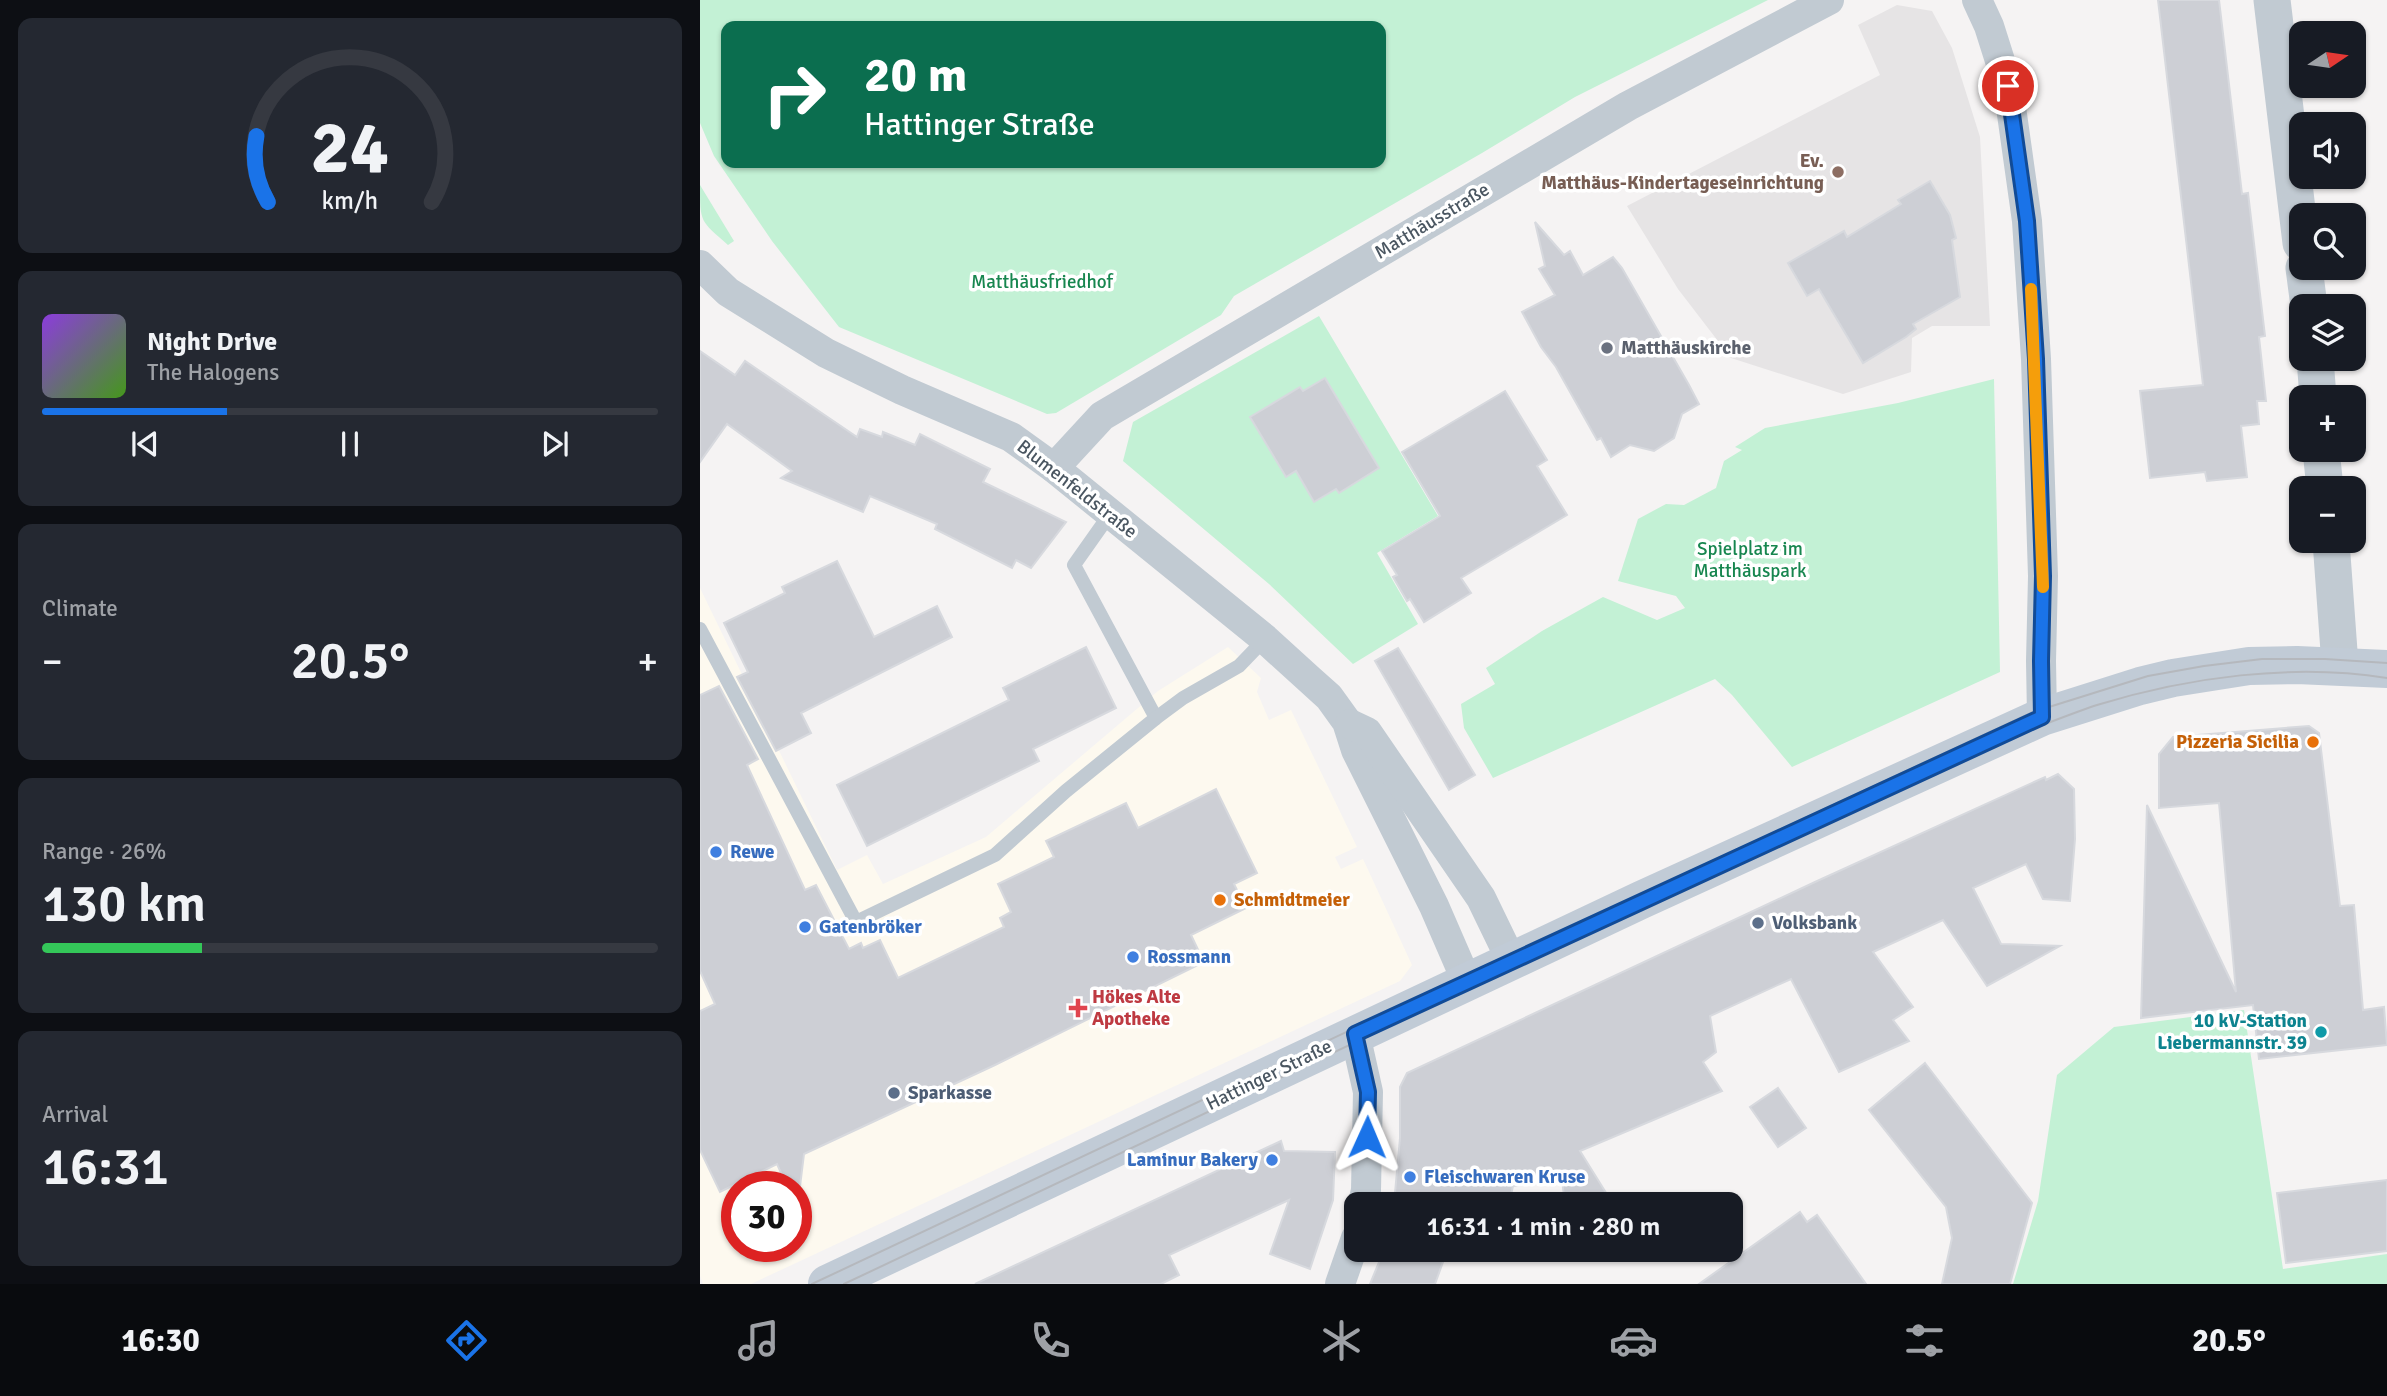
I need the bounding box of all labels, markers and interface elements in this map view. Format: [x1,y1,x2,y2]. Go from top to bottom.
north arrow [2289,21,2366,98]
map controls [2289,21,2366,553]
text: 20 m [864,45,967,105]
icon: right [749,49,840,140]
pin [1978,56,2038,116]
icon: arrive [1989,67,2027,105]
text: 24 [311,104,389,193]
text: Hattinger Straße [864,105,1095,144]
button: sound [2289,112,2366,189]
place label: Ev. Matthäus-Kindertageseinrichtung [1541,149,1824,195]
marker: Ev. Matthäus-Kindertageseinrichtung [1830,164,1846,180]
street label: Matthäusstraße [1370,177,1494,265]
text: km/h [322,184,378,215]
button: search [2289,203,2366,280]
park label: Matthäusfriedhof [971,270,1115,294]
button: layers [2289,294,2366,371]
text: Night Drive [147,326,277,358]
place label: Matthäuskirche [1621,336,1751,360]
marker: Matthäuskirche [1599,340,1615,356]
text: The Halogens [147,358,279,387]
button: + [2289,385,2366,462]
icon: previous [126,425,164,463]
icon: pause [331,425,369,463]
icon: next [536,425,574,463]
street label: Blumenfeldstraße [1012,434,1142,544]
button: − [2289,476,2366,553]
park label: Spielplatz im Matthäuspark [1694,537,1807,583]
text: Climate [42,594,118,623]
text: 20.5° [291,629,409,693]
text: − [42,638,63,685]
text: + [637,638,658,685]
place label: Pizzeria Sicilia [2176,730,2299,754]
marker: Pizzeria Sicilia [2305,734,2321,750]
text: Range · 26% [42,837,166,866]
place label: Rewe [730,840,774,864]
marker: Rewe [708,844,724,860]
text: 130 km [42,872,206,936]
place label: Schmidtmeier [1234,888,1350,912]
marker: Schmidtmeier [1212,892,1228,908]
place label: Volksbank [1772,911,1857,935]
place label: Gatenbröker [819,915,922,939]
marker: Volksbank [1750,915,1766,931]
marker: Gatenbröker [797,919,813,935]
place label: Rossmann [1147,945,1231,969]
marker: Rossmann [1125,949,1141,965]
place label: Hökes Alte Apotheke [1092,985,1181,1031]
marker: Hökes Alte Apotheke [1070,1000,1086,1016]
place label: 10 kV-Station Liebermannstr. 39 [2157,1009,2307,1055]
marker: 10 kV-Station Liebermannstr. 39 [2313,1024,2329,1040]
street label: Hattinger Straße [1202,1034,1336,1116]
place label: Sparkasse [908,1081,992,1105]
marker: Sparkasse [886,1085,902,1101]
text: Arrival [42,1100,108,1129]
position arrow [1330,1100,1404,1174]
text: 16:31 [42,1135,169,1199]
place label: Laminur Bakery [1127,1148,1259,1172]
marker: Laminur Bakery [1264,1152,1280,1168]
place label: Fleischwaren Kruse [1424,1165,1586,1189]
marker: Fleischwaren Kruse [1402,1169,1418,1185]
speed limit sign: 30 [721,1171,812,1262]
text: 16:31 · 1 min · 280 m [1427,1211,1660,1243]
icon: directions [442,1316,491,1365]
icon: music [734,1316,783,1365]
icon: phone [1026,1316,1075,1365]
icon: climate [1317,1316,1366,1365]
icon: car [1609,1316,1658,1365]
icon: filters [1900,1316,1949,1365]
text: 16:30 [121,1321,200,1360]
text: 20.5° [2192,1321,2266,1360]

